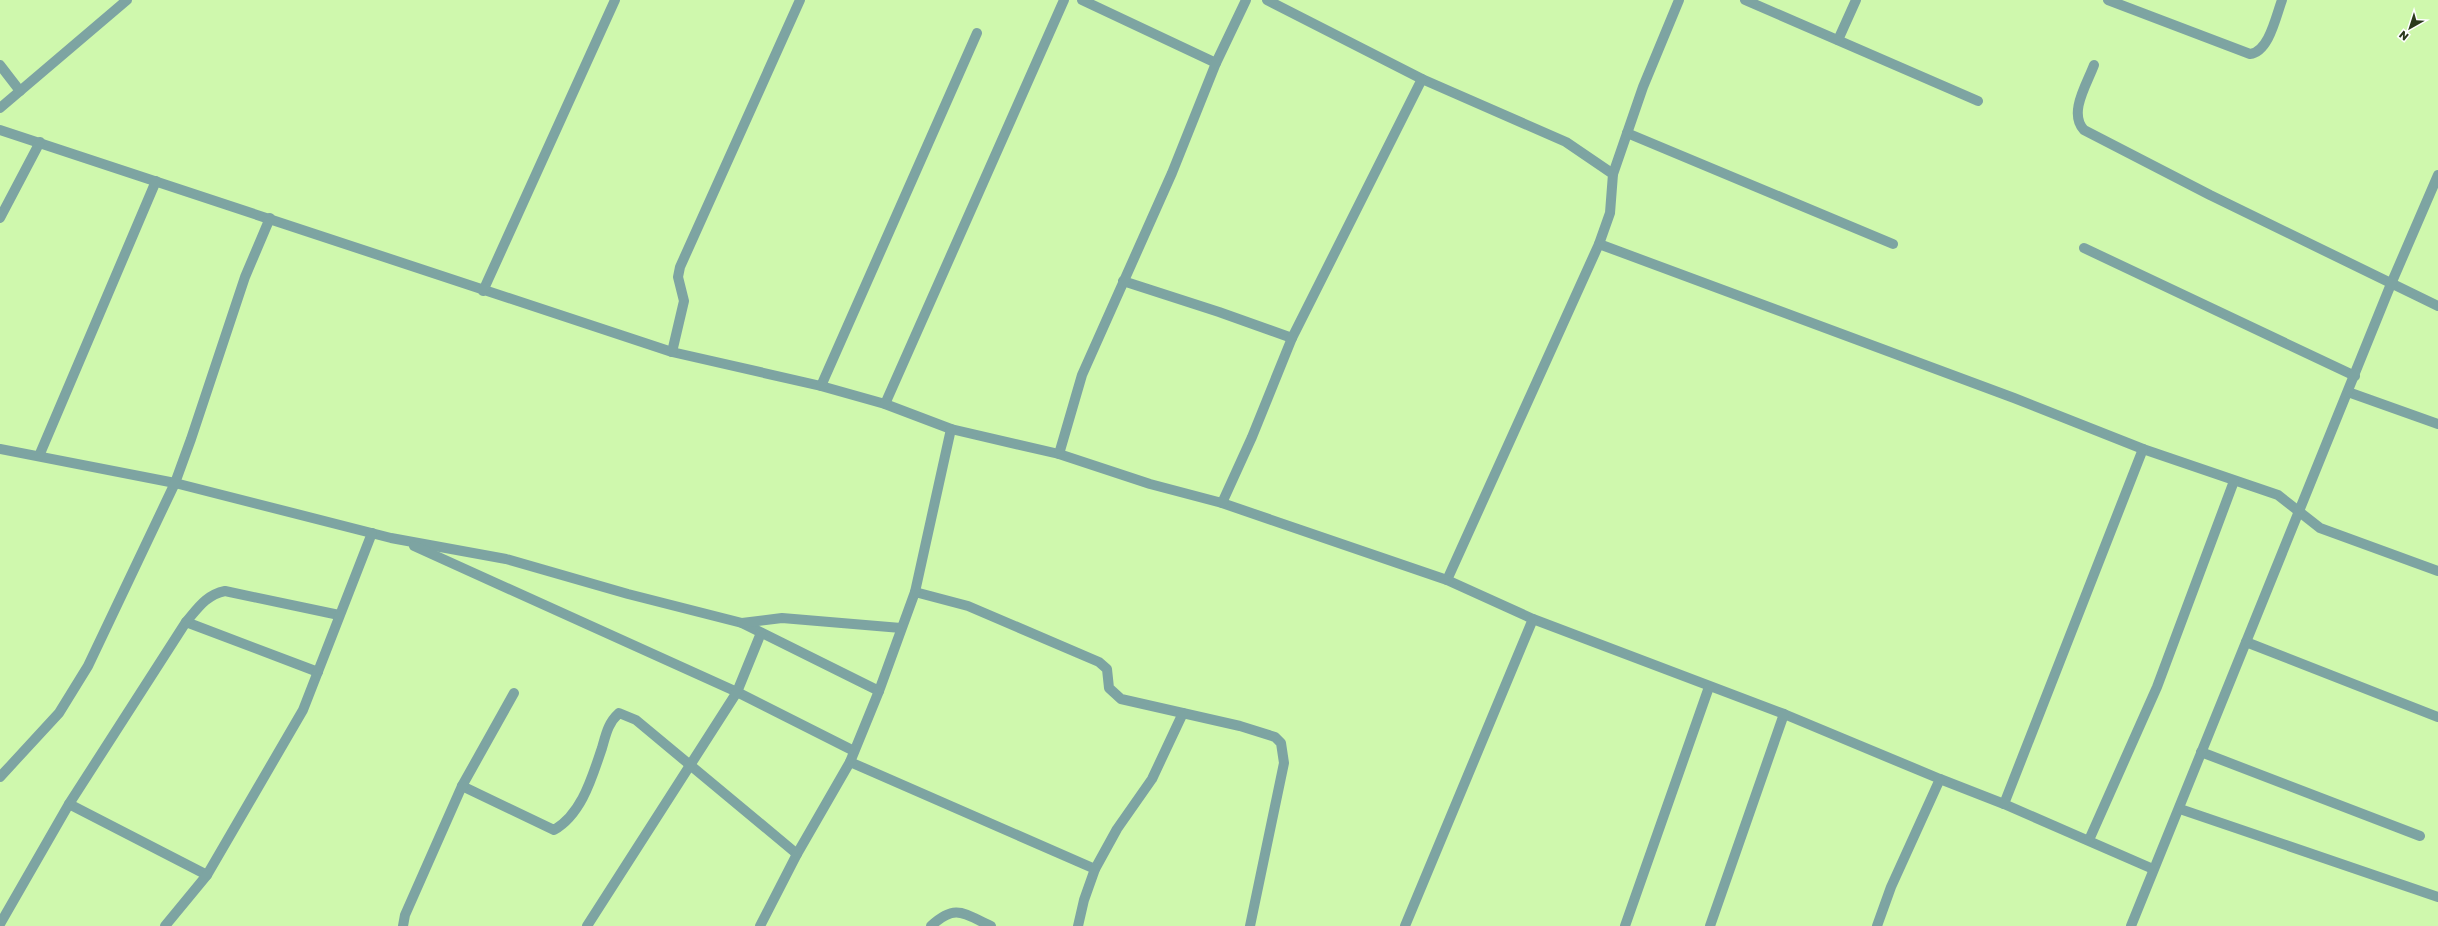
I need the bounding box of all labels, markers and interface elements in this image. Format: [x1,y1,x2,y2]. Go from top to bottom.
north arrow [2390,8,2430,48]
text: N [2396,28,2411,44]

